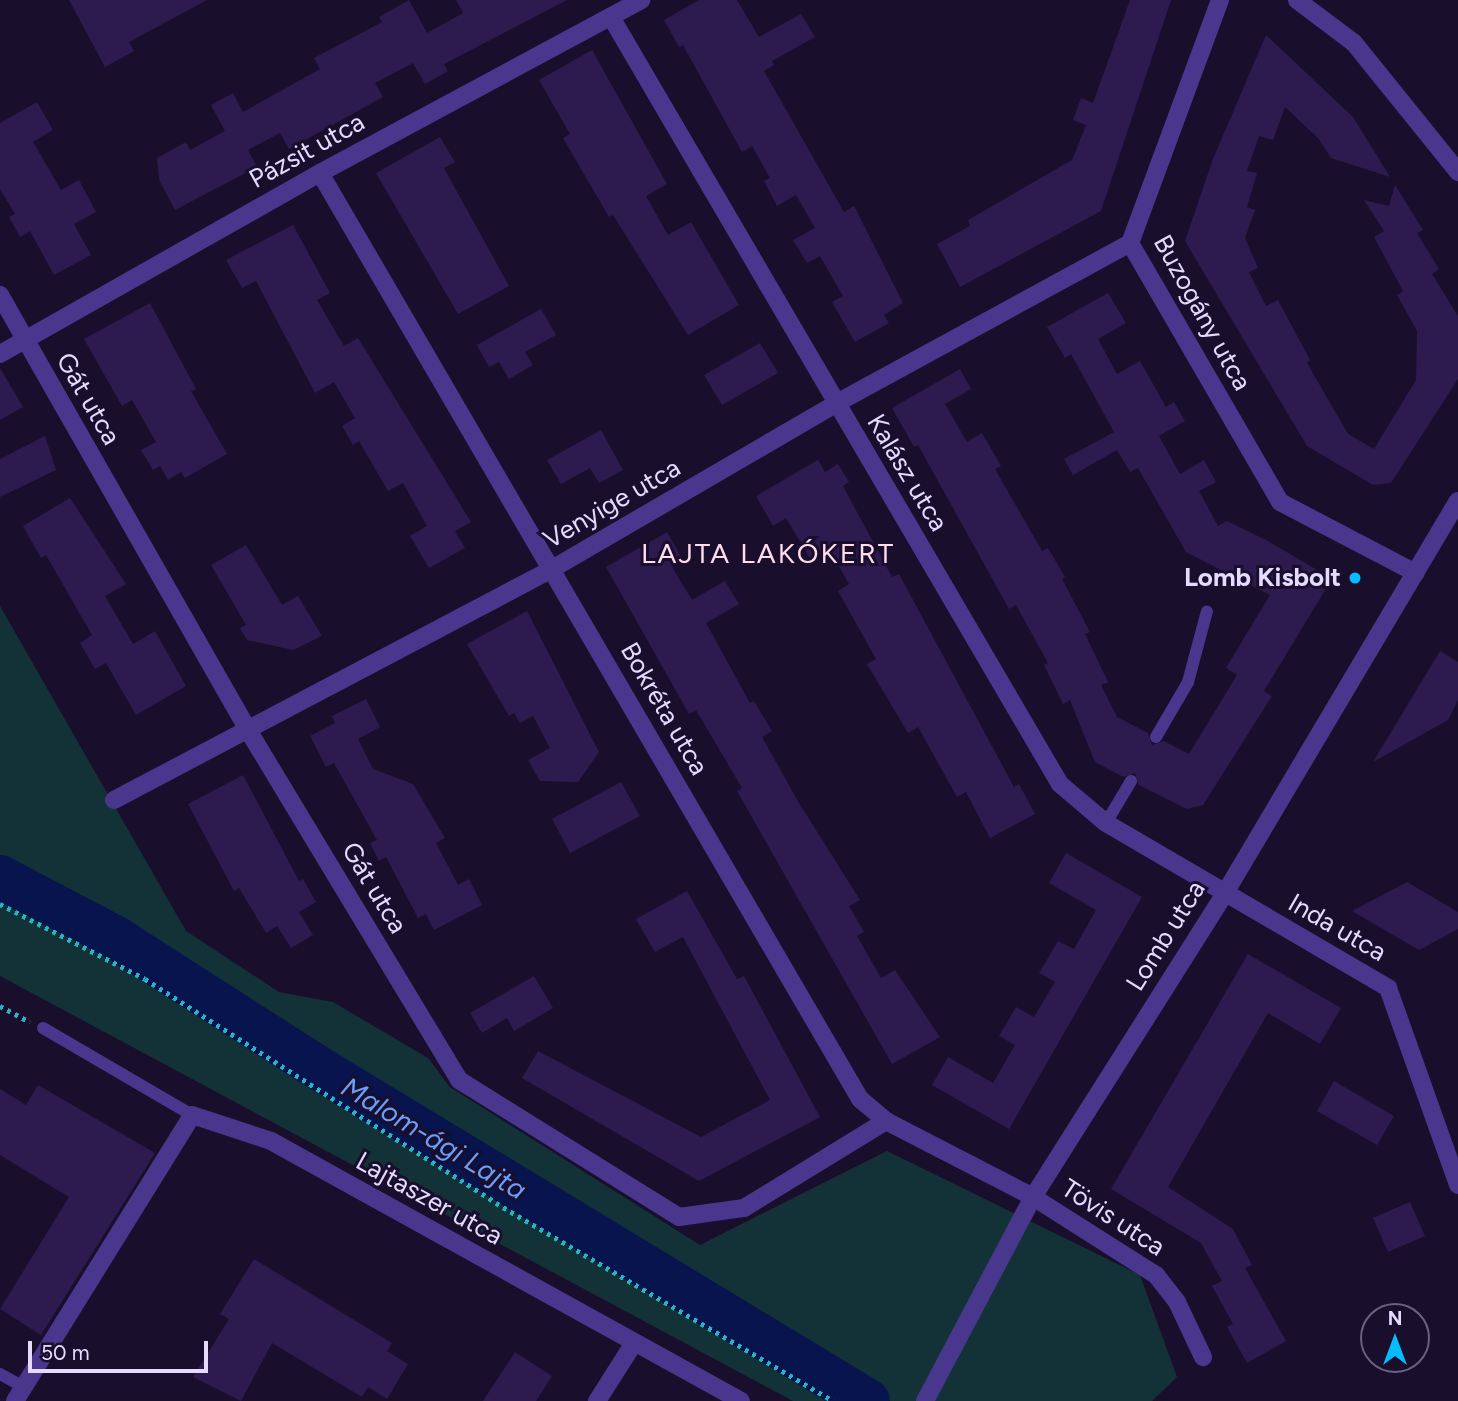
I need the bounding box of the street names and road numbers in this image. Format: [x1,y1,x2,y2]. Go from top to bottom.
street label: Pázsit utca [244,107,370,195]
street label: Buzogány utca [1146,230,1258,396]
street label: Gát utca [49,348,127,450]
street label: Kalász utca [860,409,954,537]
street label: Venyige utca [538,452,686,556]
street label: Bokréta utca [614,637,714,781]
street label: Gát utca [335,837,413,939]
street label: Lomb utca [1120,875,1212,997]
street label: Inda utca [1282,887,1392,969]
street label: Lajtaszer utca [350,1146,508,1252]
street label: Tövis utca [1055,1173,1171,1263]

